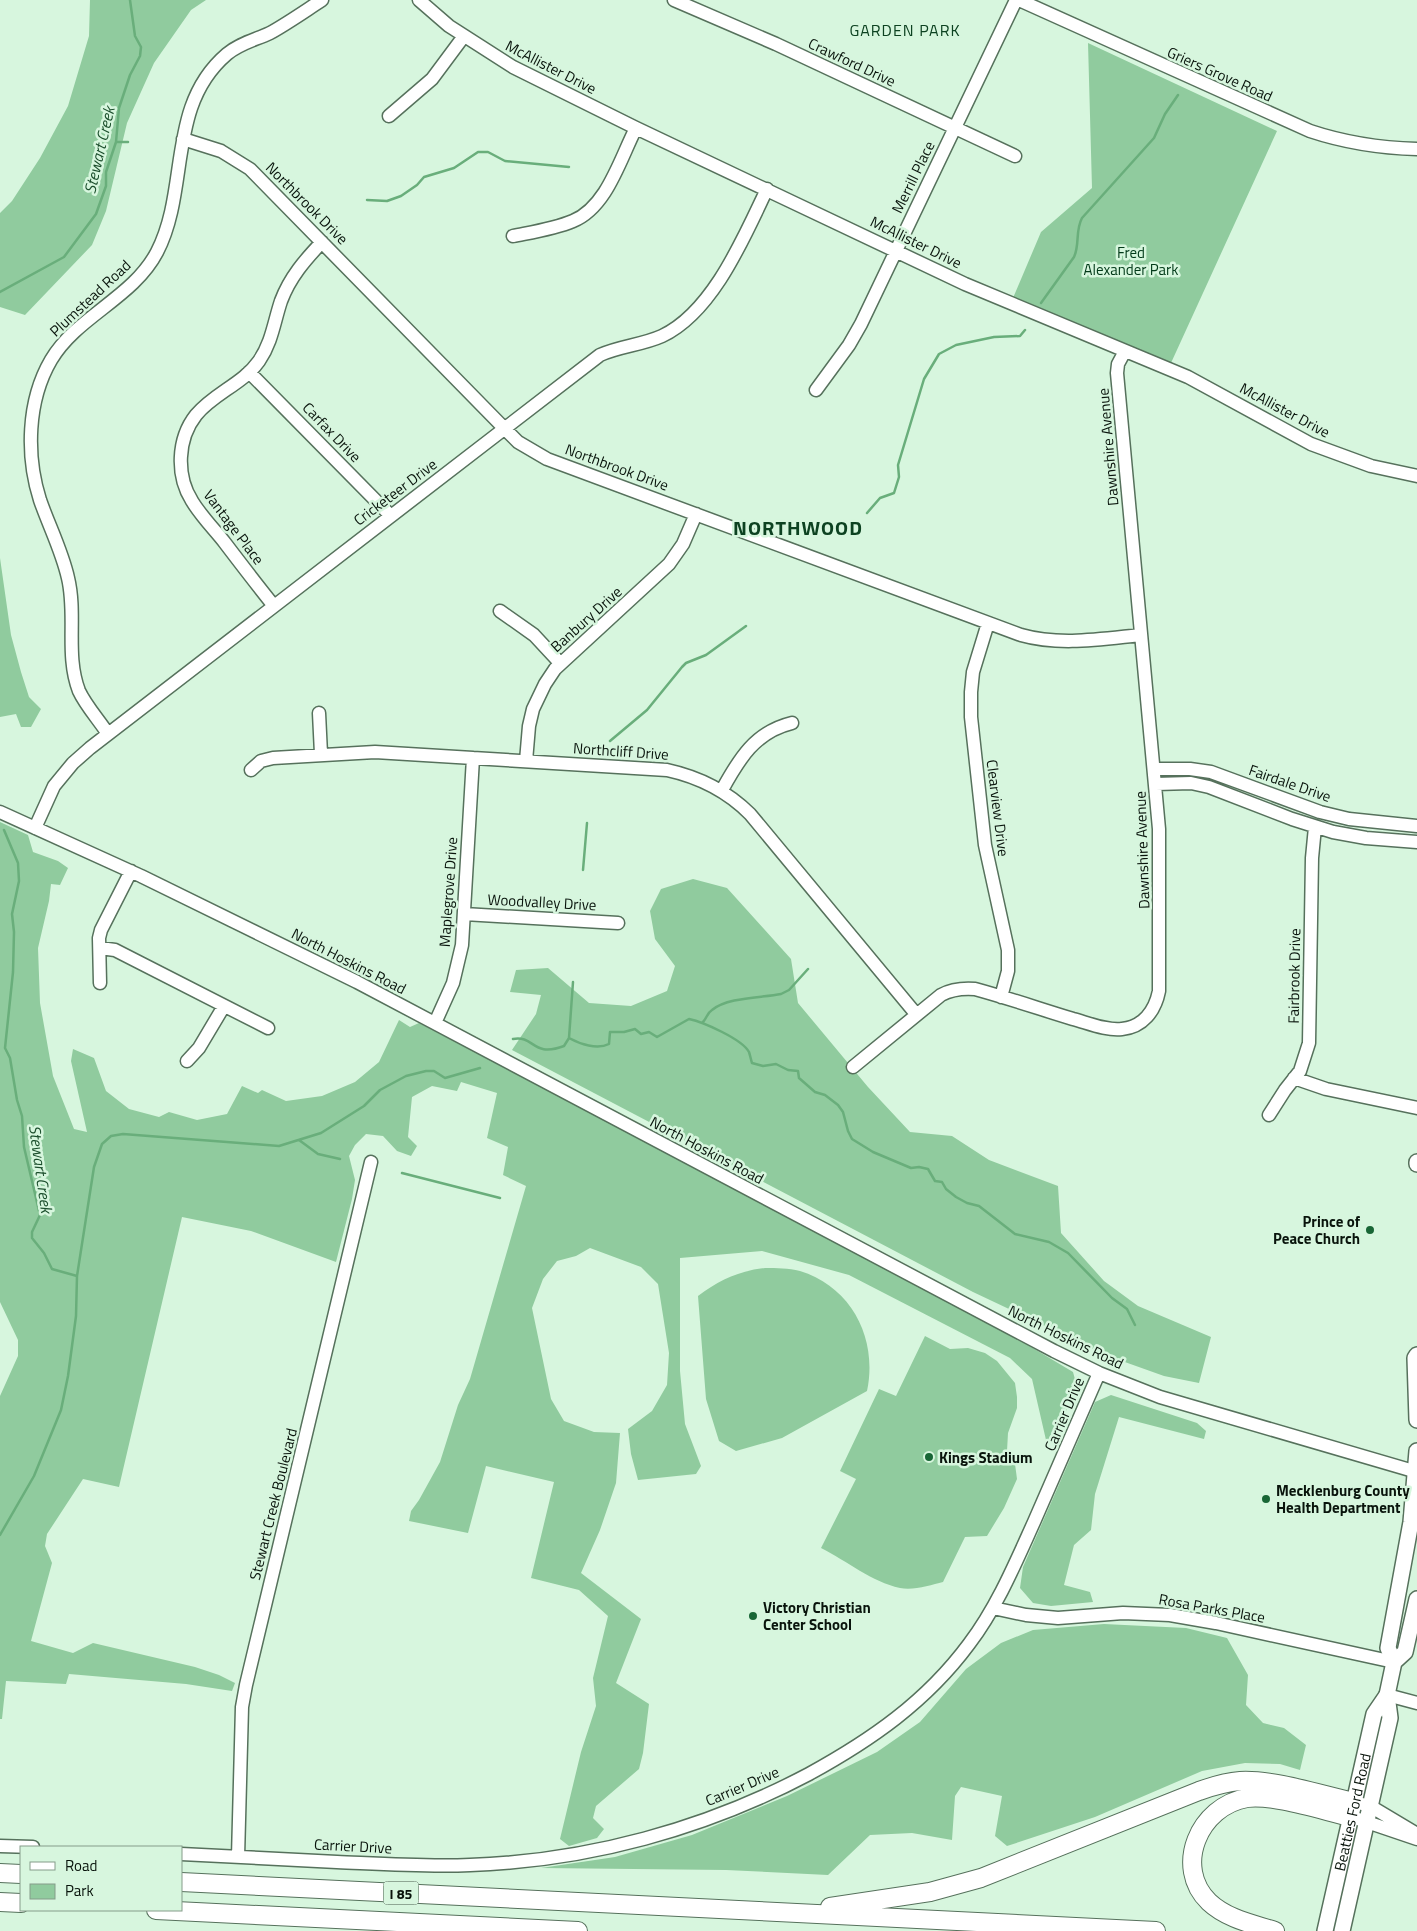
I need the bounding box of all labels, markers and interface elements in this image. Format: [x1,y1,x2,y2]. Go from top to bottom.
district label: GARDEN PARK [849,18,961,42]
street label: Crawford Drive [805,32,899,92]
street label: McAllister Drive [502,34,600,100]
street label: Griers Grove Road [1164,40,1276,108]
water label: Stewart Creek [77,102,121,196]
street label: Merrill Place [886,137,940,217]
street label: Northbrook Drive [260,156,354,250]
street label: McAllister Drive [866,210,966,274]
park label: Fred Alexander Park [1084,241,1178,281]
street label: Plumstead Road [44,254,136,342]
street label: McAllister Drive [1236,377,1334,443]
street label: Dawnshire Avenue [1091,387,1125,507]
street label: Carfax Drive [297,397,367,467]
street label: Northbrook Drive [562,438,672,496]
street label: Cricketeer Drive [348,453,442,531]
street label: Vantage Place [198,484,270,570]
district label: NORTHWOOD [733,512,863,543]
street label: Banbury Drive [545,581,627,657]
street label: Northcliff Drive [572,736,670,766]
street label: Clearview Drive [981,758,1015,858]
street label: Fairdale Drive [1246,758,1334,808]
street label: Dawnshire Avenue [1128,791,1156,909]
street label: Maplegrove Drive [433,836,463,948]
street label: Woodvalley Drive [487,888,597,916]
street label: North Hoskins Road [288,922,410,1000]
street label: Fairbrook Drive [1282,928,1306,1024]
street label: North Hoskins Road [646,1110,768,1190]
water label: Stewart Creek [23,1124,59,1216]
place label: Prince of Peace Church [1273,1210,1361,1250]
marker: Prince of Peace Church [1364,1224,1376,1236]
street label: North Hoskins Road [1004,1299,1128,1375]
street label: Carrier Drive [1038,1374,1090,1454]
street label: Stewart Creek Boulevard [243,1426,303,1582]
place label: Kings Stadium [939,1446,1033,1469]
marker: Kings Stadium [923,1451,935,1463]
place label: Mecklenburg County Health Department [1276,1479,1410,1519]
marker: Mecklenburg County Health Department [1260,1493,1272,1505]
street label: Rosa Parks Place [1157,1587,1267,1629]
place label: Victory Christian Center School [763,1596,871,1636]
marker: Victory Christian Center School [747,1610,759,1622]
street label: Beatties Ford Road [1327,1751,1376,1873]
street label: Carrier Drive [702,1760,782,1812]
street label: Carrier Drive [313,1832,393,1860]
legend [20,1846,182,1911]
text: Road [65,1854,97,1877]
text: Park [65,1879,94,1902]
road number: I 85 [384,1882,418,1905]

